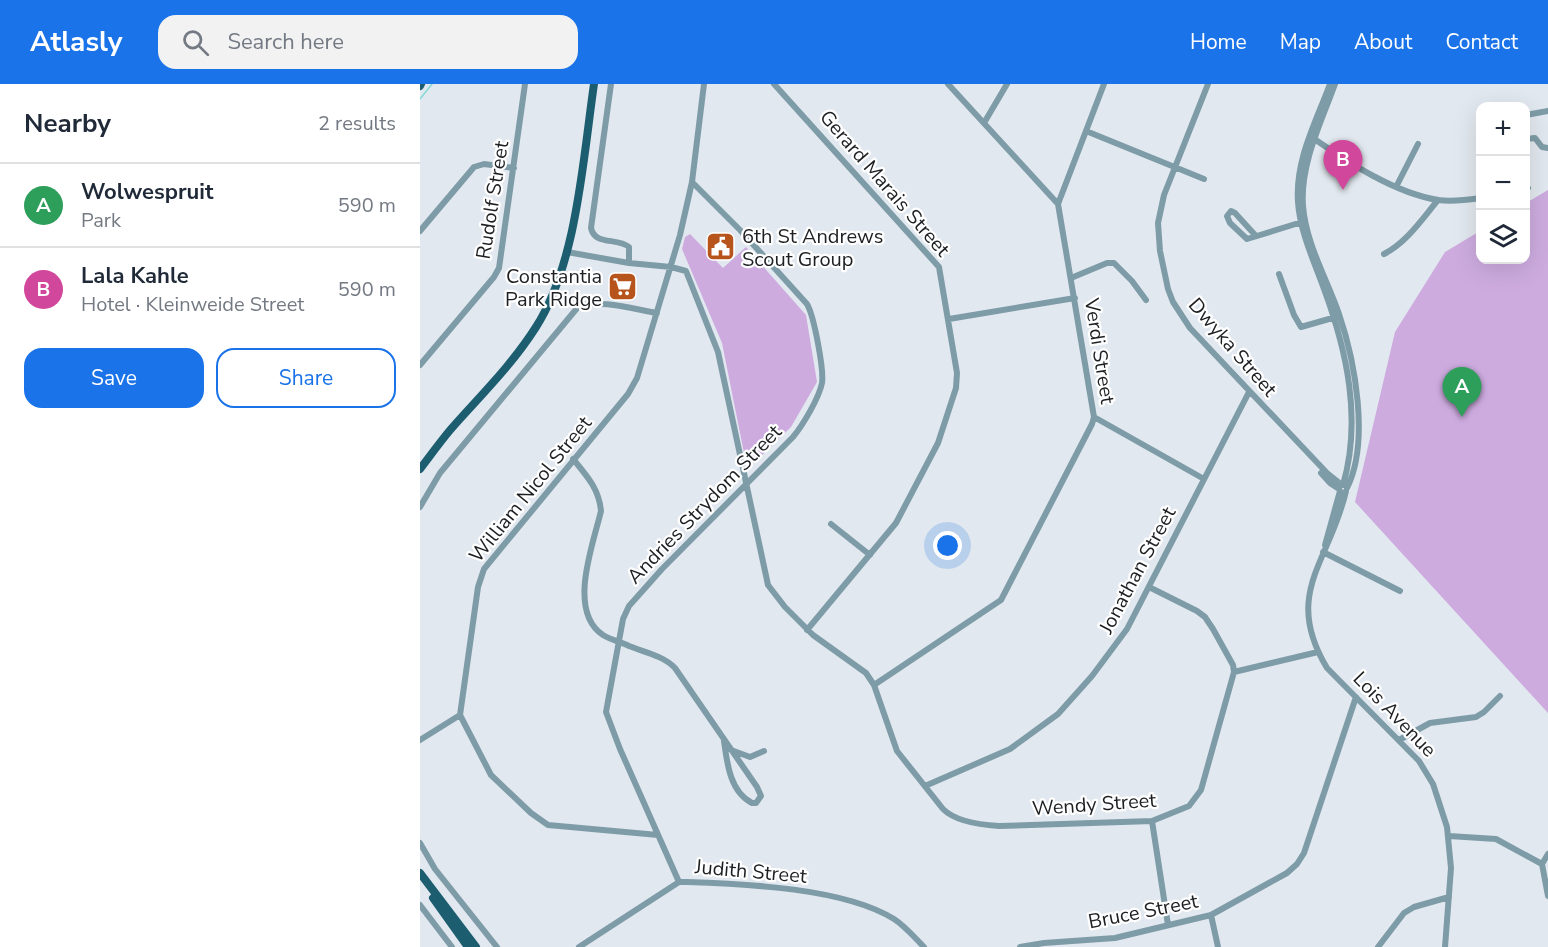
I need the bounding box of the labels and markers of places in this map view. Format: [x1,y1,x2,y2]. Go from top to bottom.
pin: B [1324,141,1362,190]
place label: 6th St Andrews Scout Group [742,223,883,273]
public building icon: 6th St Andrews Scout Group [705,231,737,263]
place label: Constantia Park Ridge [505,263,602,313]
supermarket icon: Constantia Park Ridge [607,271,639,303]
pin: A [1442,368,1482,417]

